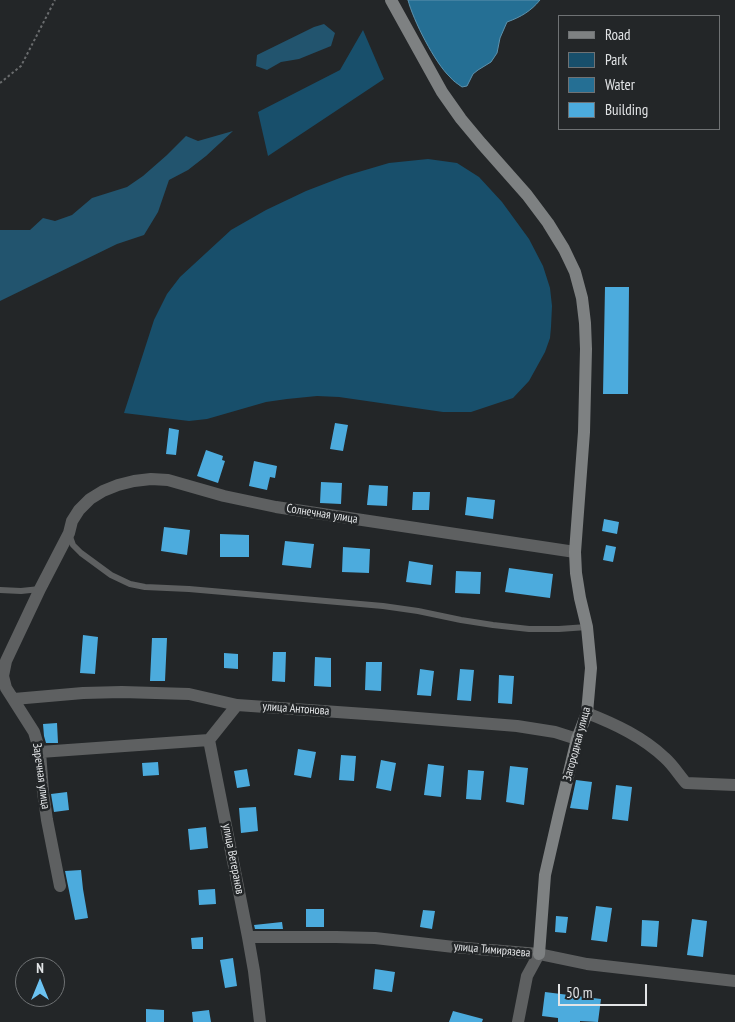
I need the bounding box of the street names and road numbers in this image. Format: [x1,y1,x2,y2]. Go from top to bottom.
street label: Солнечная улица [285,501,359,527]
street label: улица Антонова [262,699,330,719]
street label: Загородная улица [560,705,594,783]
street label: Заречная улица [29,742,53,810]
street label: улица Ветеранов [219,822,247,896]
street label: улица Тимирязева [453,939,531,961]

